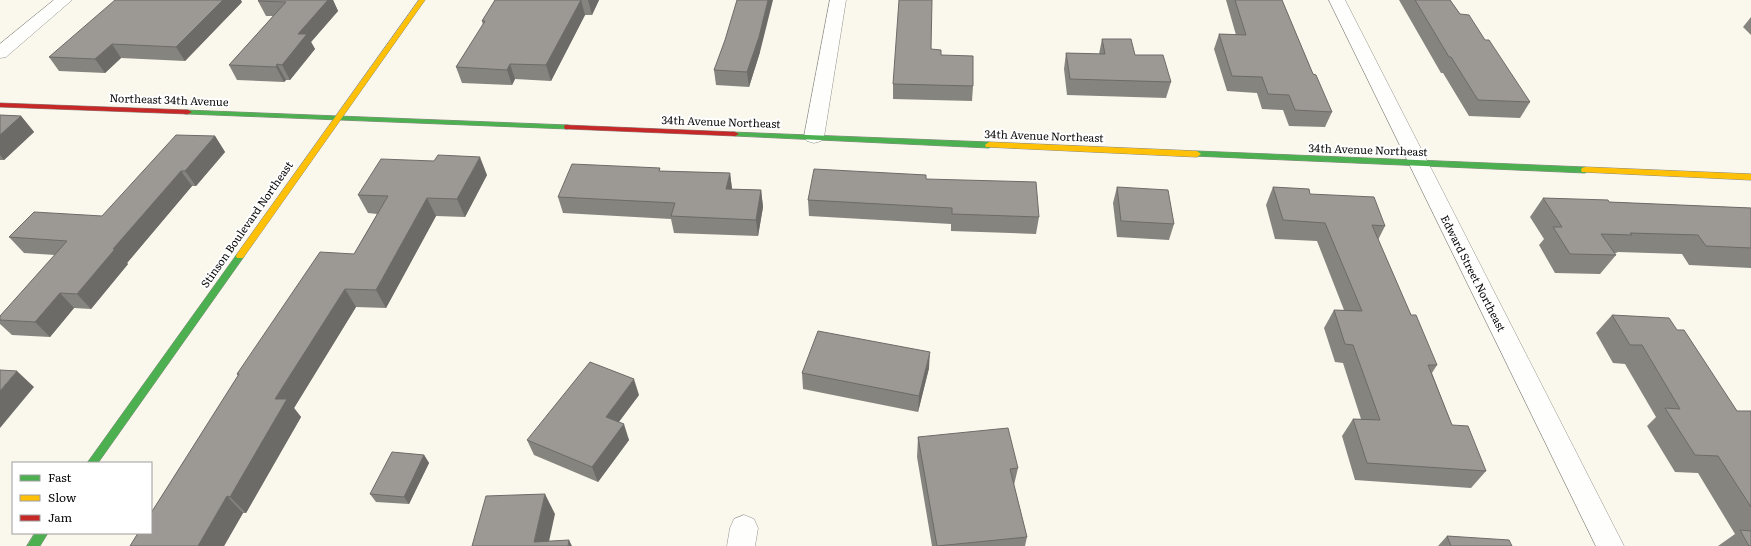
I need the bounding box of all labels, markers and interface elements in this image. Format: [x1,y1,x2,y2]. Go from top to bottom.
street label: Northeast 34th Avenue [109,89,229,109]
street label: 34th Avenue Northeast [661,111,781,131]
street label: 34th Avenue Northeast [984,125,1104,145]
street label: 34th Avenue Northeast [1308,139,1428,159]
street label: Stinson Boulevard Northeast [196,157,296,290]
street label: Edward Street Northeast [1438,212,1511,335]
legend [12,462,152,534]
text: Fast [48,468,72,486]
text: Slow [48,488,77,506]
text: Jam [48,508,73,526]

